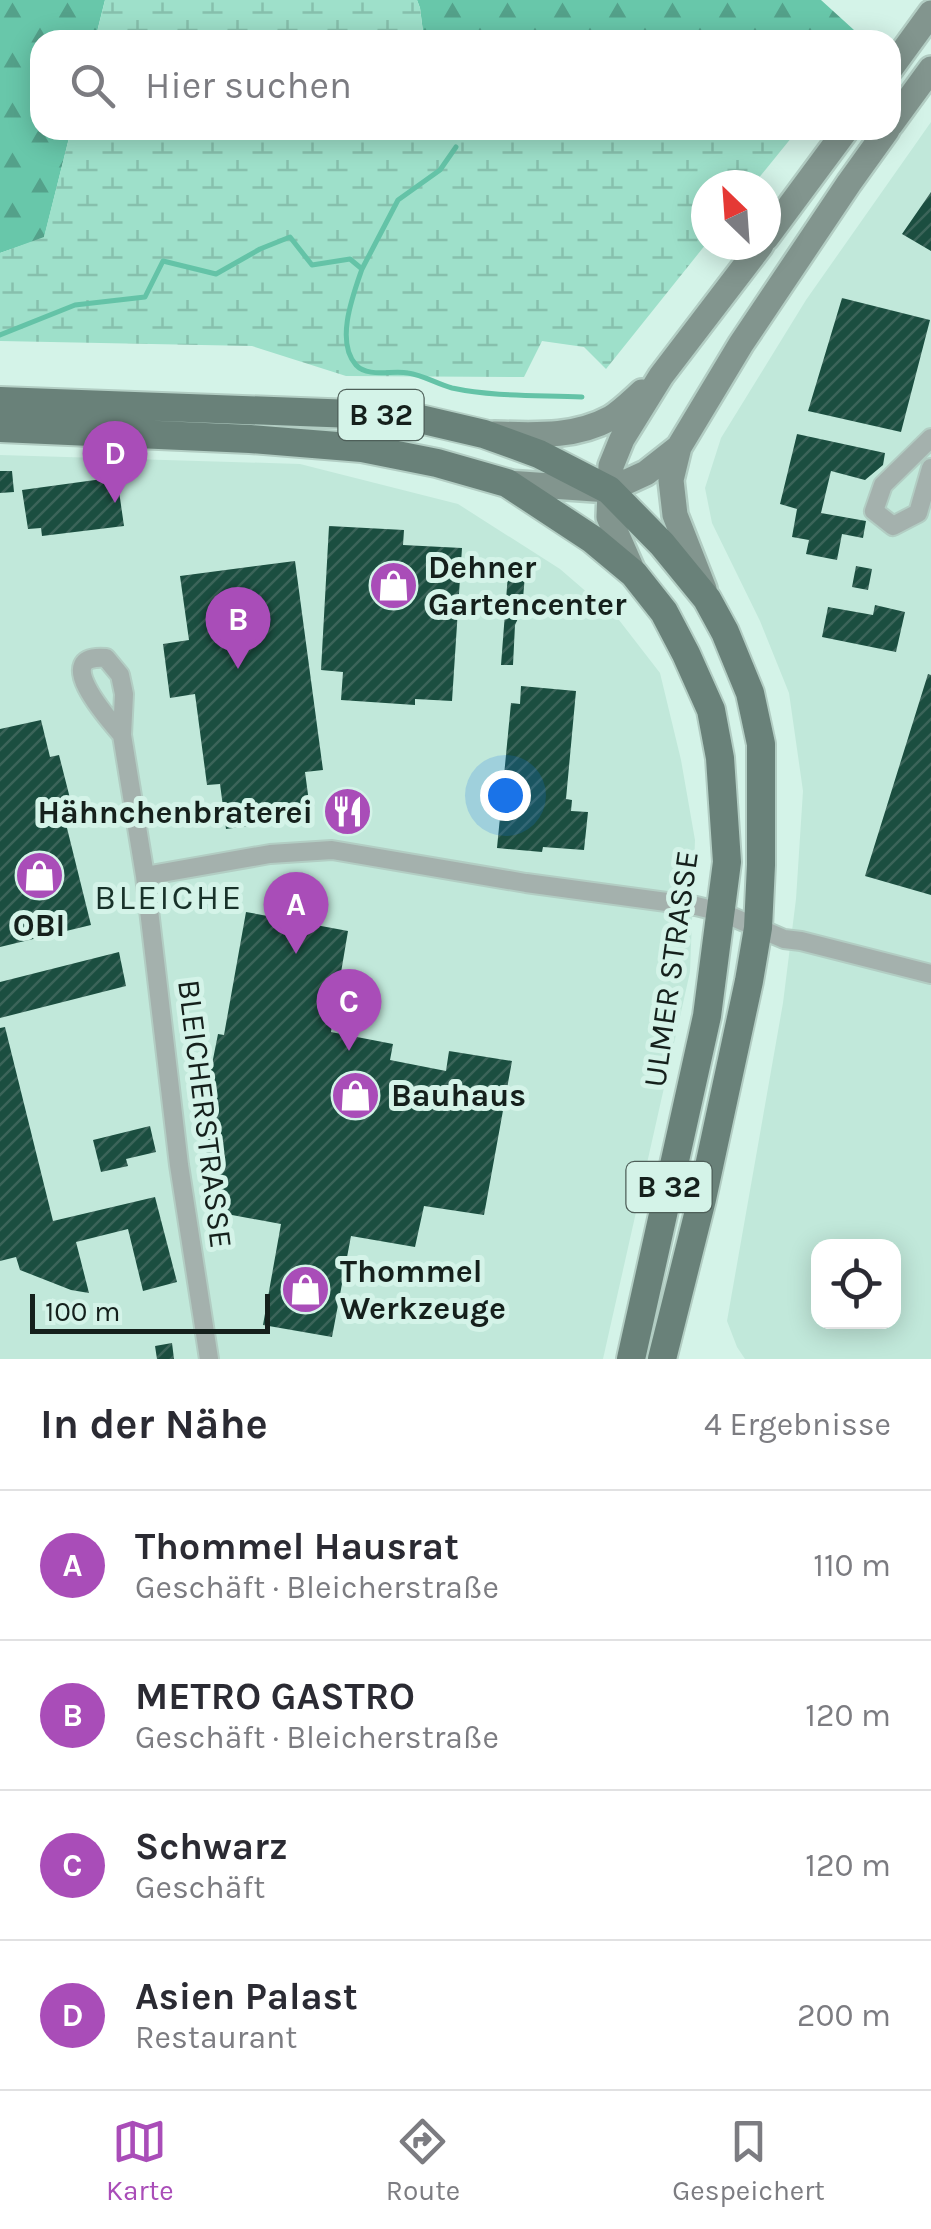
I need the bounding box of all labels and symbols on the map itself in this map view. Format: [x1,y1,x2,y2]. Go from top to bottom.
north arrow [691,170,781,260]
road number: B 32 [338,390,424,440]
pin: D [82,420,148,503]
place label: Dehner Gartencenter [428,549,627,623]
shop icon: Dehner Gartencenter [367,559,419,611]
pin: B [206,586,270,669]
your location [480,770,531,821]
restaurant icon: Hähnchenbraterei [322,786,374,838]
place label: Hähnchenbraterei [38,794,313,831]
street label: ULMER STRASSE [636,848,706,1090]
shop icon: OBI [13,849,65,901]
pin: A [264,872,328,954]
district label: BLEICHE [94,877,244,918]
place label: OBI [13,907,65,944]
pin: C [316,968,382,1051]
street label: BLEICHERSTRASSE [170,978,240,1250]
shop icon: Bauhaus [330,1069,382,1121]
place label: Bauhaus [391,1077,526,1114]
road number: B 32 [626,1162,712,1212]
place label: Thommel Werkzeuge [340,1253,506,1327]
shop icon: Thommel Werkzeuge [279,1263,331,1315]
scale bar [30,1289,270,1334]

